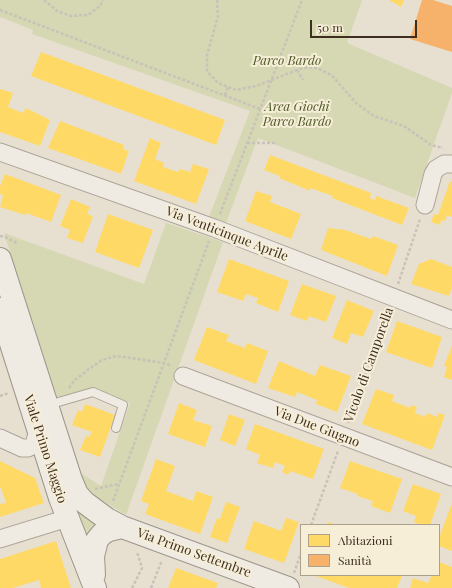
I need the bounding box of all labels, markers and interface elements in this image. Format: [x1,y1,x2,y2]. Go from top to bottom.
scale bar [312,12,419,38]
text: 50 m [317,19,343,35]
park label: Parco Bardo [253,53,321,69]
park label: Area Giochi Parco Bardo [263,99,331,130]
street label: Via Venticinque Aprile [164,203,290,265]
street label: Vicolo di Camporella [341,305,397,425]
street label: Viale Primo Maggio [20,393,70,505]
street label: Via Due Giugno [272,404,362,450]
legend [300,524,440,576]
street label: Via Primo Settembre [135,525,253,581]
text: Abitazioni [338,532,393,548]
text: Sanità [338,552,371,568]

